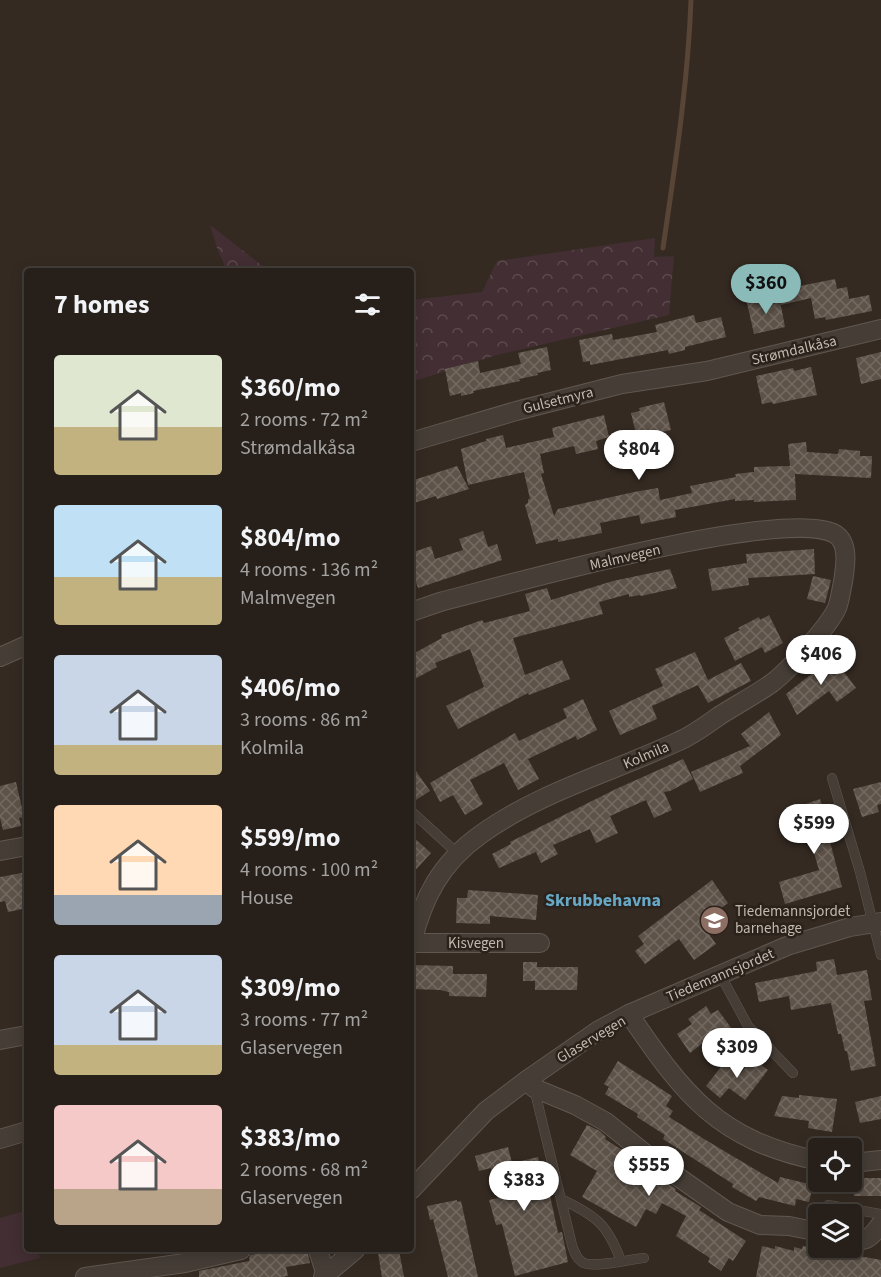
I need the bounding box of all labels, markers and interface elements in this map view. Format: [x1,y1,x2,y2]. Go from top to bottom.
pin: $360 [730,264,802,315]
text: $360 [745,269,787,297]
text: 7 homes [54,286,149,323]
icon: filters [351,288,384,321]
street label: Strømdalkåsa [749,330,839,370]
text: $360/mo [240,369,340,406]
icon: home [102,379,174,451]
street label: Gulsetmyra [521,382,595,419]
text: 2 rooms · 72 m² [240,406,368,434]
pin: $804 [603,430,675,481]
text: Strømdalkåsa [240,434,356,462]
text: $804 [618,435,660,463]
text: $804/mo [240,519,340,556]
icon: home [102,529,174,601]
street label: Malmvegen [588,539,663,576]
text: 4 rooms · 136 m² [240,556,378,584]
text: Malmvegen [240,584,336,612]
pin: $406 [785,635,857,686]
text: $406 [800,640,842,668]
text: $406/mo [240,669,340,706]
icon: home [102,679,174,751]
text: 3 rooms · 86 m² [240,706,368,734]
text: Kolmila [240,734,304,762]
street label: Kolmila [620,736,672,775]
pin: $599 [778,804,850,855]
text: $599 [793,809,835,837]
text: $599/mo [240,819,340,856]
icon: home [102,829,174,901]
text: 4 rooms · 100 m² [240,856,378,884]
text: House [240,884,293,912]
district label: Skrubbehavna [545,888,661,913]
place label: Tiedemannsjordet barnehage [735,901,850,939]
school or university icon: Tiedemannsjordet barnehage [698,904,730,936]
street label: Kisvegen [448,933,504,954]
street label: Tiedemannsjordet [663,943,777,1008]
text: $309/mo [240,969,340,1006]
icon: home [102,979,174,1051]
text: 3 rooms · 77 m² [240,1006,368,1034]
street label: Glaservegen [553,1011,630,1068]
pin: $309 [701,1028,773,1079]
text: $309 [716,1033,758,1061]
text: Glaservegen [240,1034,343,1062]
text: $383/mo [240,1119,340,1156]
icon: home [102,1129,174,1201]
map controls [808,1138,862,1258]
button: locate [808,1138,862,1192]
pin: $555 [613,1146,685,1197]
text: $555 [628,1151,670,1179]
text: 2 rooms · 68 m² [240,1156,368,1184]
pin: $383 [488,1161,560,1212]
text: $383 [503,1166,545,1194]
text: Glaservegen [240,1184,343,1212]
button: layers [808,1204,862,1258]

